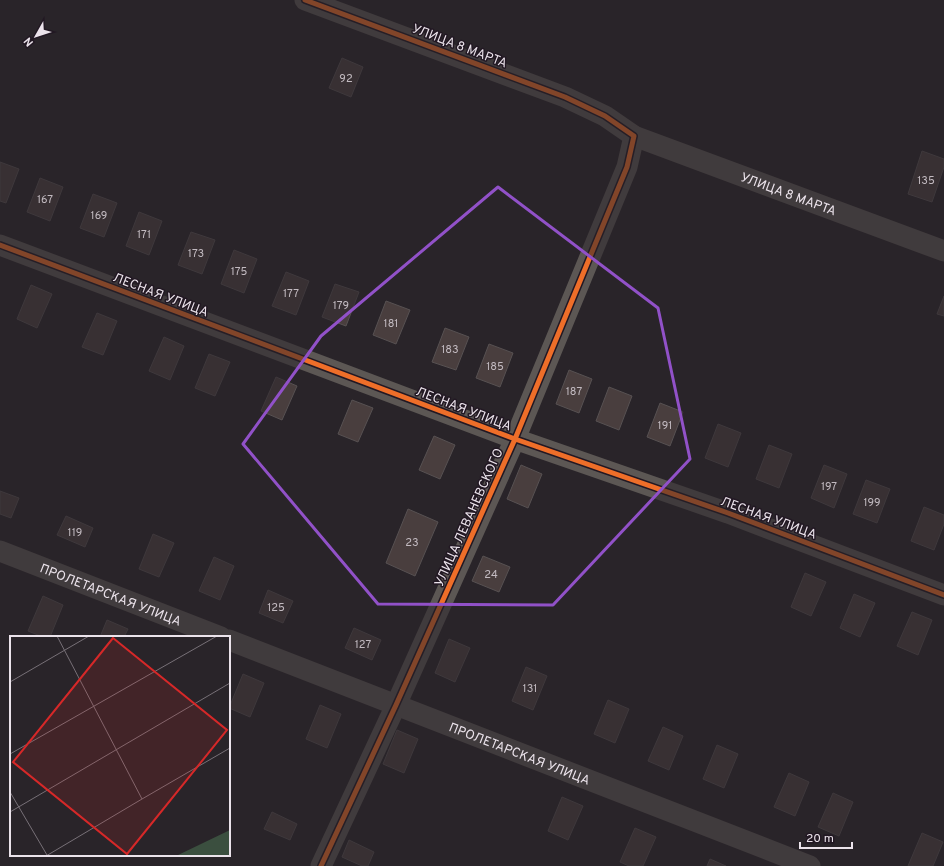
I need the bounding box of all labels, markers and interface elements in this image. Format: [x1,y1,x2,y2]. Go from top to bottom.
north arrow [16,16,56,56]
street label: УЛИЦА 8 МАРТА [409,21,509,72]
text: N [21,34,37,49]
house number: 92 [339,72,353,86]
street label: УЛИЦА 8 МАРТА [738,170,838,220]
house number: 135 [917,174,935,188]
house number: 167 [37,193,53,207]
house number: 169 [91,209,107,223]
house number: 171 [137,228,151,242]
house number: 173 [188,247,204,261]
house number: 175 [231,265,247,279]
street label: ЛЕСНАЯ УЛИЦА [110,270,210,322]
house number: 177 [283,287,299,301]
house number: 179 [333,299,349,313]
house number: 181 [384,317,398,331]
house number: 183 [441,343,459,357]
house number: 185 [486,360,504,374]
street label: ЛЕСНАЯ УЛИЦА [413,384,513,436]
house number: 187 [566,385,582,399]
house number: 191 [658,419,672,433]
street label: УЛИЦА ЛЕВАНЕВСКОГО [432,446,508,590]
house number: 197 [821,480,837,494]
street label: ЛЕСНАЯ УЛИЦА [718,494,819,544]
house number: 199 [863,496,881,510]
house number: 119 [68,526,82,540]
house number: 23 [405,536,419,550]
street label: ПРОЛЕТАРСКАЯ УЛИЦА [37,561,183,631]
house number: 24 [484,568,498,582]
house number: 125 [267,601,285,615]
inset map [10,636,230,856]
house number: 127 [355,638,371,652]
house number: 131 [523,682,537,696]
street label: ПРОЛЕТАРСКАЯ УЛИЦА [446,720,592,790]
scale bar [800,824,852,850]
text: 20 m [806,831,834,847]

